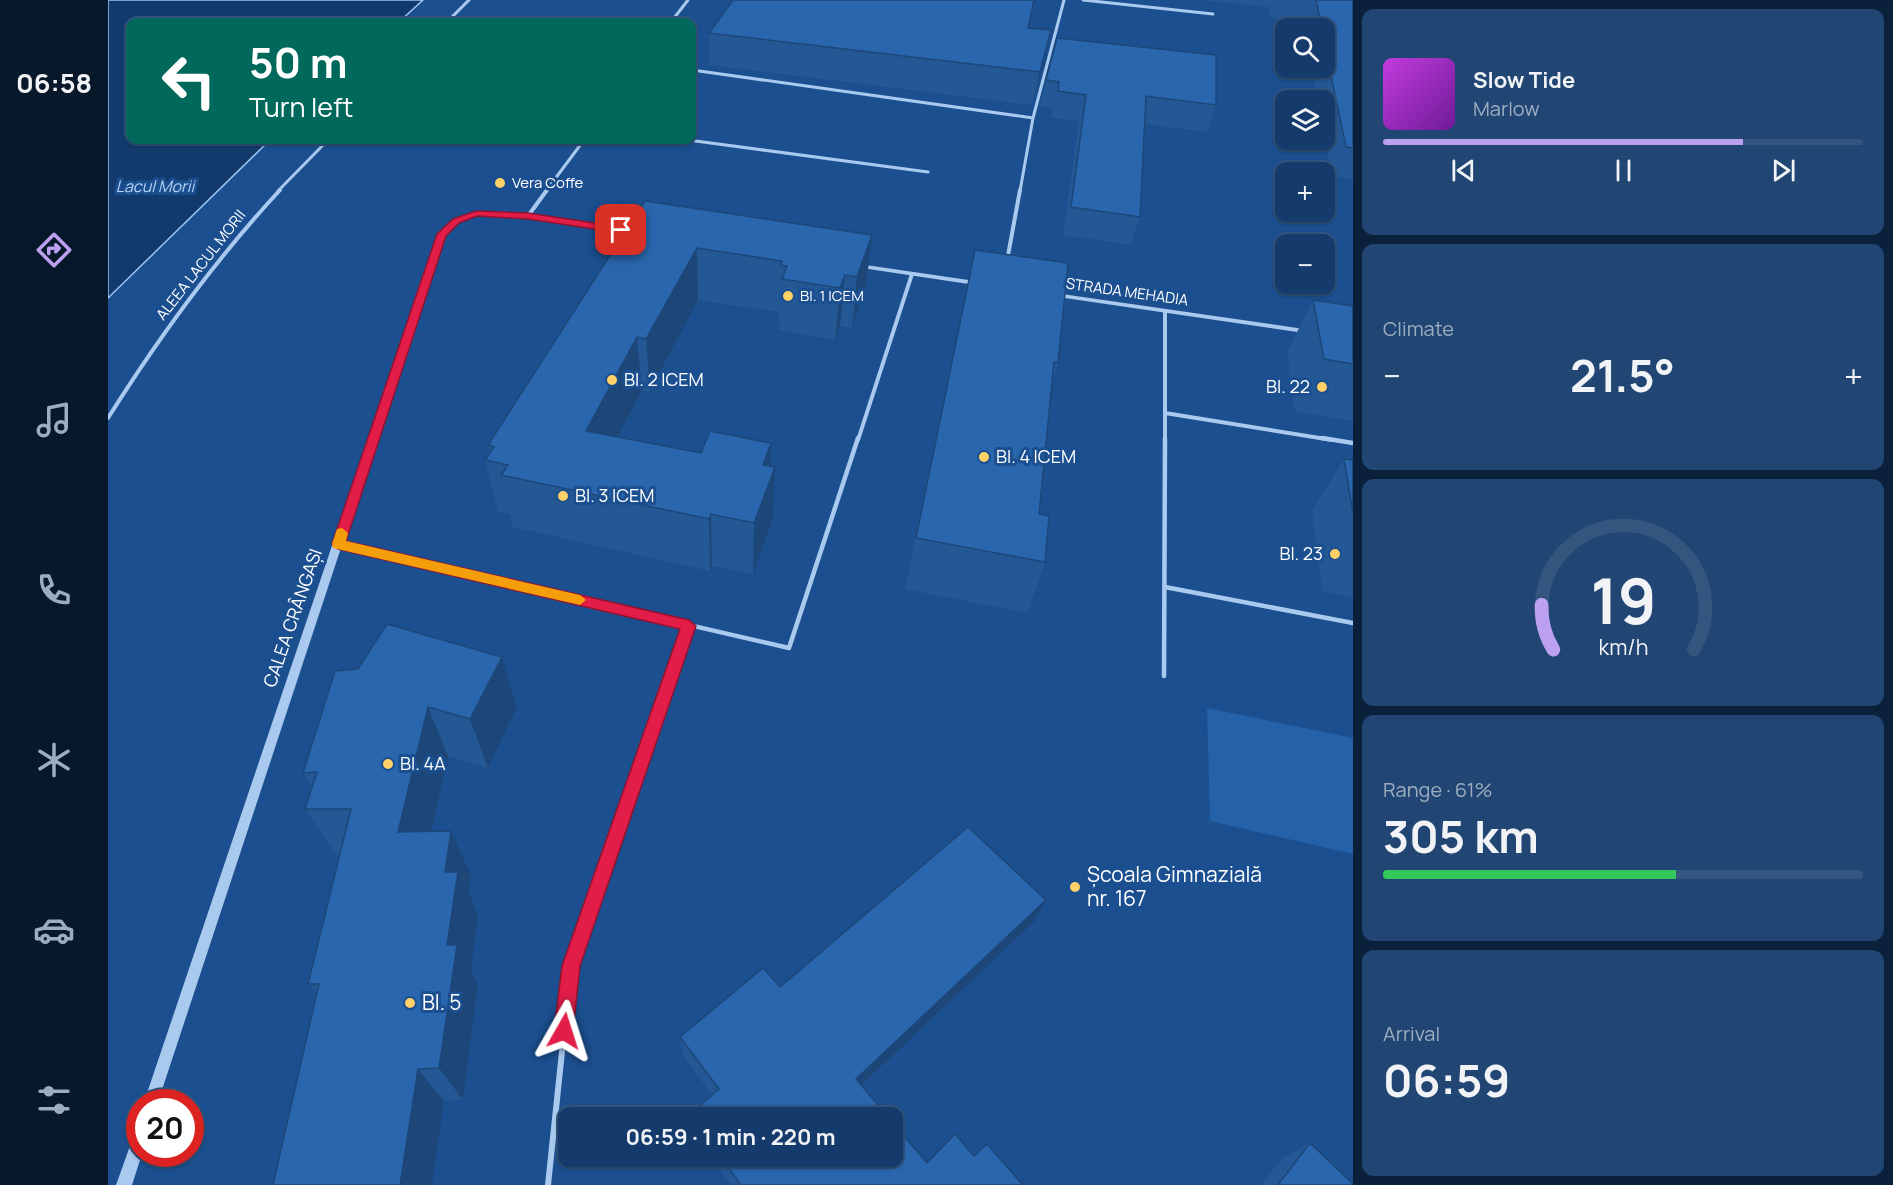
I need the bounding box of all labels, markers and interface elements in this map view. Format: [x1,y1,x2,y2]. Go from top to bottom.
map controls [1275,18,1335,294]
button: search [1275,18,1335,78]
text: 50 m [249,33,347,91]
icon: left [150,42,228,120]
text: 06:58 [16,64,92,101]
text: Slow Tide [1473,65,1575,95]
text: Turn left [249,88,353,125]
button: layers [1275,90,1335,150]
text: Marlow [1473,95,1540,122]
icon: previous [1447,154,1480,187]
icon: pause [1607,154,1640,187]
icon: next [1767,154,1800,187]
button: + [1275,162,1335,222]
place label: Vera Coffe [512,172,584,193]
water label: Lacul Morii [116,175,197,197]
marker: Vera Coffe [493,176,507,190]
pin [595,204,646,255]
street label: ALEEA LACUL MORII [151,205,250,324]
icon: arrive [604,213,637,246]
icon: directions [33,229,75,271]
button: − [1275,234,1335,294]
street label: STRADA MEHADIA [1064,273,1190,311]
place label: Bl. 1 ICEM [800,285,864,306]
marker: Bl. 1 ICEM [781,289,795,303]
text: Climate [1383,315,1454,342]
text: 21.5° [1570,344,1675,406]
text: − [1383,353,1401,398]
text: + [1844,353,1863,398]
place label: Bl. 2 ICEM [624,367,704,391]
marker: Bl. 2 ICEM [605,373,619,387]
place label: Bl. 22 [1266,374,1310,398]
marker: Bl. 22 [1315,380,1329,394]
icon: music [33,399,75,441]
place label: Bl. 4 ICEM [996,444,1076,468]
marker: Bl. 4 ICEM [977,450,991,464]
place label: Bl. 3 ICEM [575,483,654,507]
marker: Bl. 3 ICEM [556,489,570,503]
place label: Bl. 23 [1279,541,1323,565]
street label: CALEA CRÂNGAȘI [257,545,327,690]
marker: Bl. 23 [1328,547,1342,561]
text: 19 [1590,557,1656,643]
icon: phone [33,569,75,611]
text: km/h [1598,632,1648,661]
icon: climate [33,739,75,781]
place label: Bl. 4A [400,751,446,775]
marker: Bl. 4A [381,757,395,771]
text: Range · 61% [1383,776,1493,803]
text: 305 km [1383,805,1539,867]
place label: Școala Gimnazială nr. 167 [1087,860,1262,912]
marker: Școala Gimnazială nr. 167 [1068,880,1082,894]
icon: car [33,909,75,951]
place label: Bl. 5 [422,988,461,1016]
marker: Bl. 5 [403,996,417,1010]
position arrow [532,999,596,1063]
text: Arrival [1383,1020,1440,1047]
text: 06:59 [1383,1049,1510,1111]
icon: filters [33,1079,75,1121]
speed limit sign: 20 [126,1089,204,1167]
text: 06:59 · 1 min · 220 m [625,1122,836,1152]

